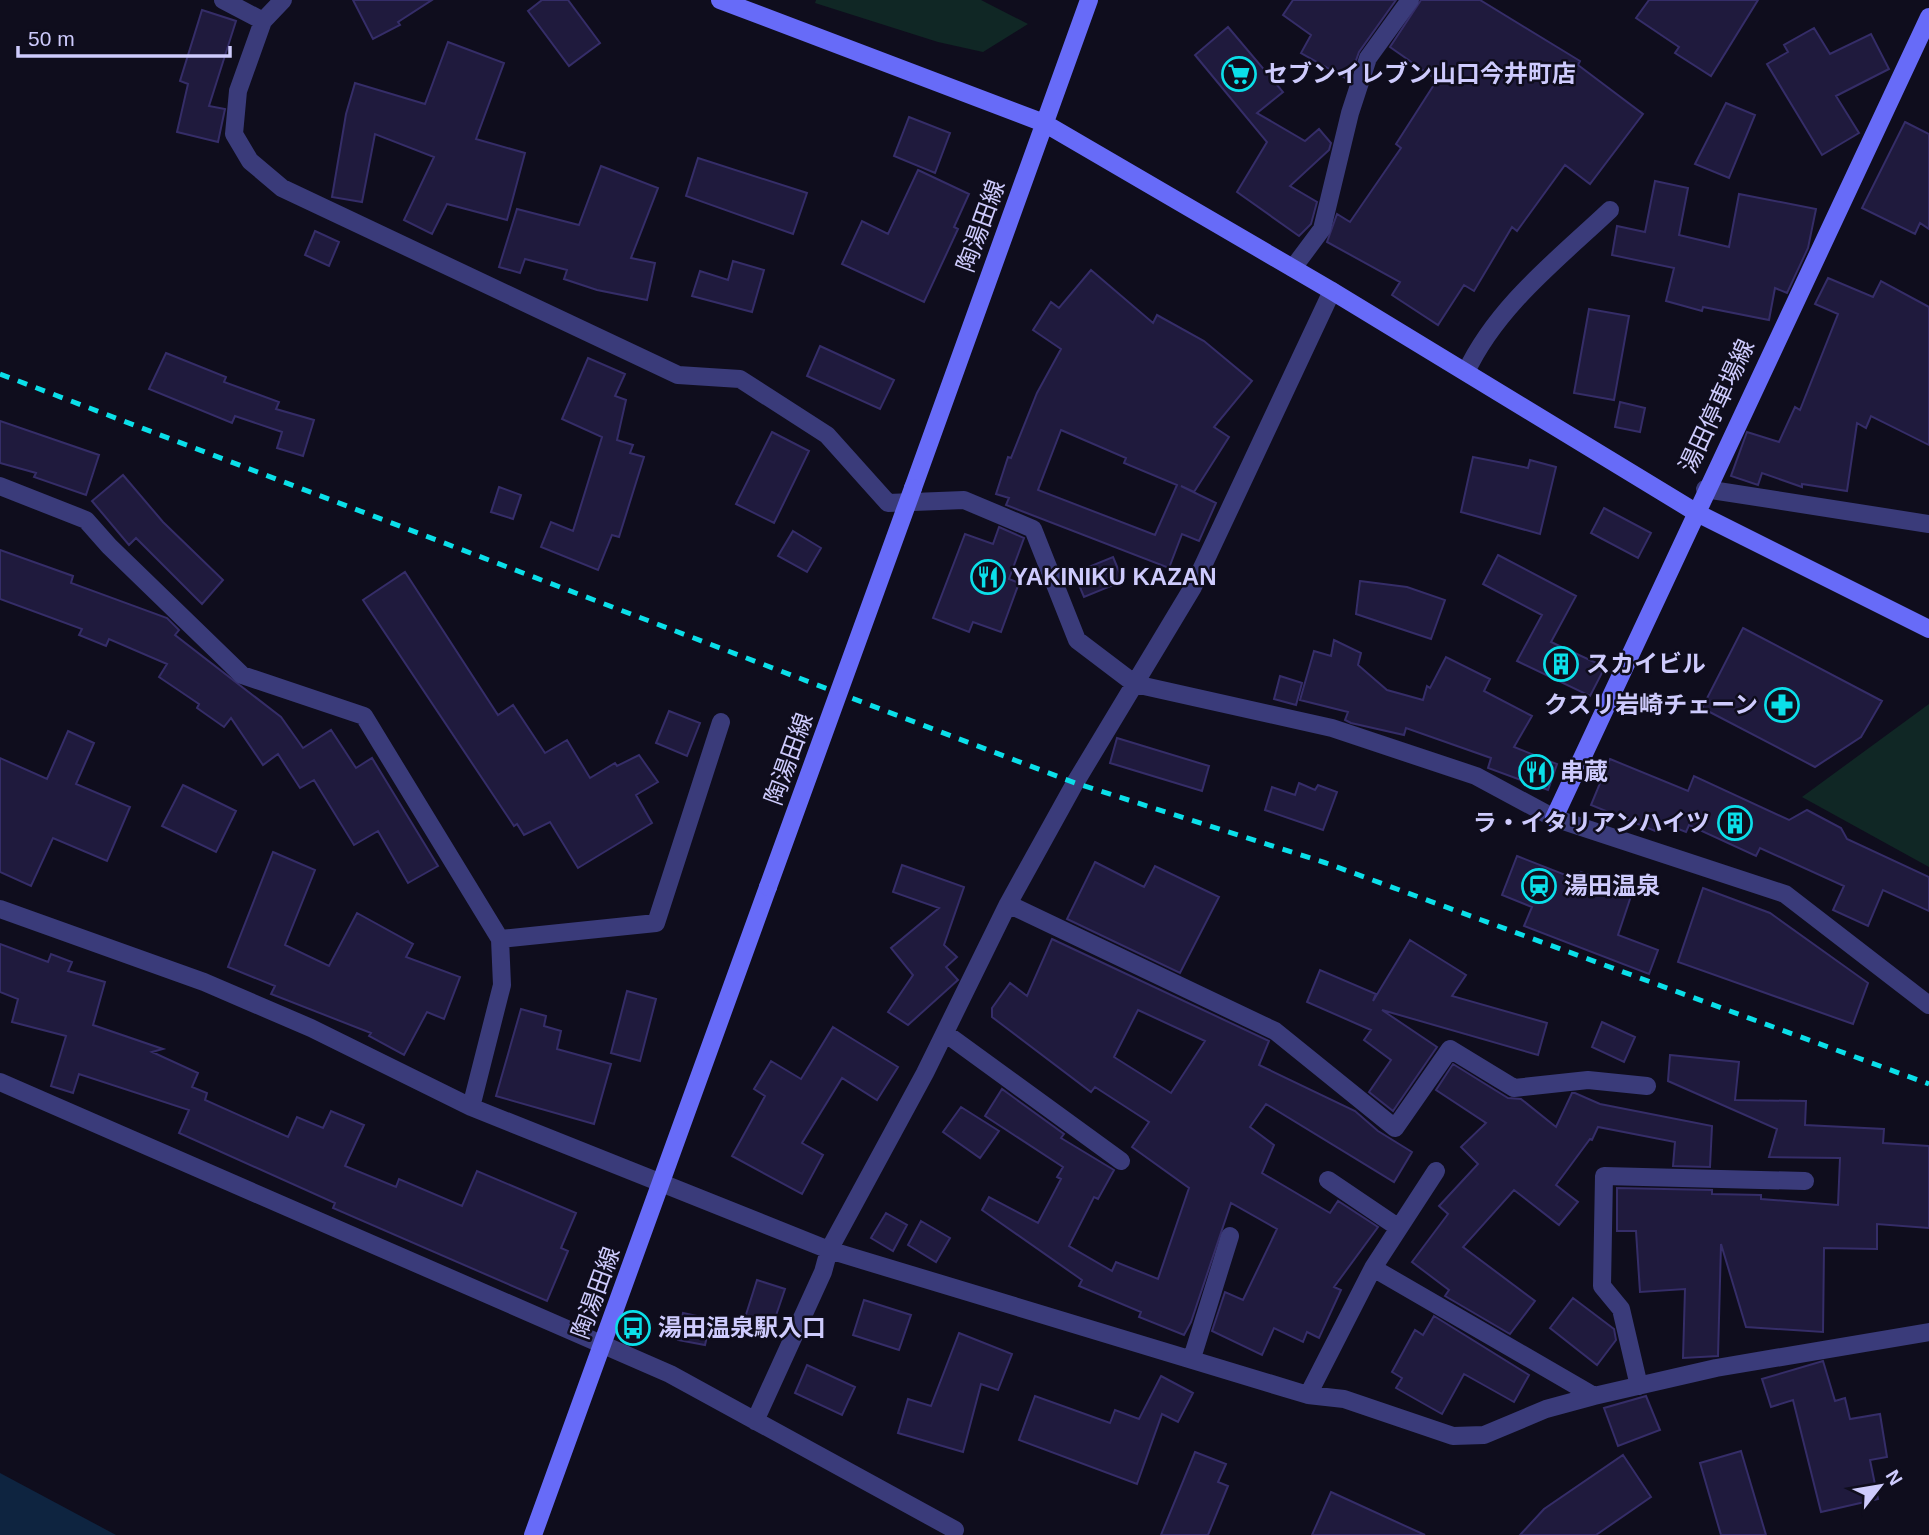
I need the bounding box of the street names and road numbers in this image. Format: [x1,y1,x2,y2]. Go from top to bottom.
street label: 陶湯田線 [951,176,1010,276]
street label: 湯田停車場線 [1674,335,1759,477]
street label: 陶湯田線 [759,709,818,809]
street label: 陶湯田線 [566,1243,625,1343]

